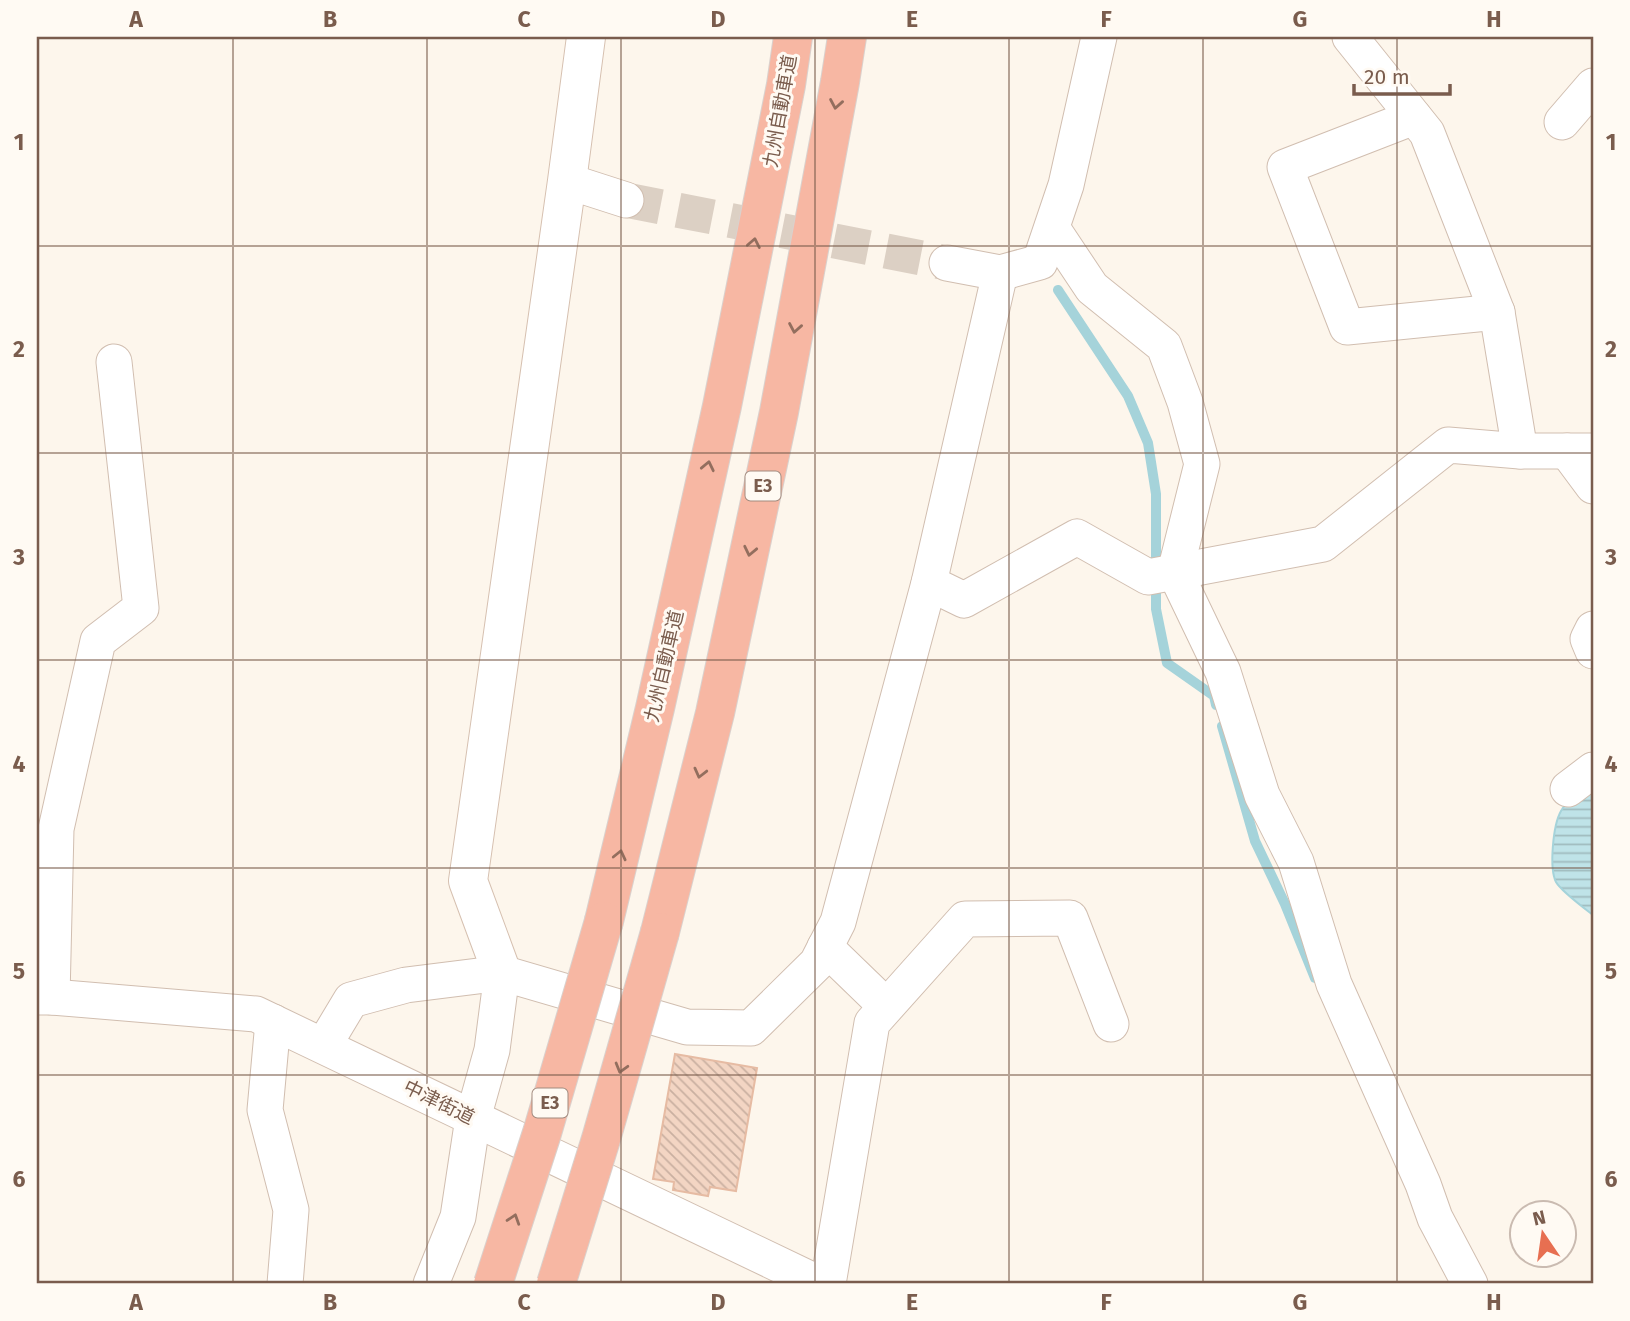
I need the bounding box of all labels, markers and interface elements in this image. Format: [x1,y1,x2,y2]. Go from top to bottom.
text: A [128,5,143,33]
text: B [323,5,337,33]
text: C [517,5,531,33]
text: D [711,5,726,33]
text: E [906,5,918,33]
text: F [1100,5,1112,33]
text: G [1293,5,1307,33]
text: H [1486,5,1502,33]
scale bar [1354,52,1450,96]
street label: 九州自動車道 [759,53,801,169]
text: 20 m [1364,64,1410,90]
one-way arrow [829,98,844,110]
text: 1 [14,128,24,156]
text: 1 [1606,128,1616,156]
one-way arrow [746,237,761,249]
one-way arrow [788,322,803,334]
text: 2 [13,335,25,363]
text: 2 [1605,335,1617,363]
one-way arrow [700,460,715,472]
road number: E3 [746,472,780,500]
text: 3 [12,543,25,571]
text: 3 [1604,543,1617,571]
one-way arrow [743,545,758,557]
street label: 九州自動車道 [640,608,688,724]
text: 4 [13,750,26,778]
text: 4 [1605,750,1618,778]
one-way arrow [694,767,708,779]
one-way arrow [612,849,626,861]
text: 5 [13,957,25,985]
text: 5 [1605,957,1617,985]
one-way arrow [615,1062,630,1074]
street label: 中津街道 [400,1075,478,1129]
road number: E3 [532,1088,568,1118]
text: 6 [13,1165,26,1193]
text: 6 [1605,1165,1618,1193]
north arrow [1508,1198,1578,1268]
text: N [1531,1205,1548,1231]
one-way arrow [506,1214,520,1226]
text: A [128,1288,143,1316]
text: B [323,1288,337,1316]
text: C [517,1288,531,1316]
text: D [711,1288,726,1316]
text: E [906,1288,918,1316]
text: F [1100,1288,1112,1316]
text: G [1293,1288,1307,1316]
text: H [1486,1288,1502,1316]

